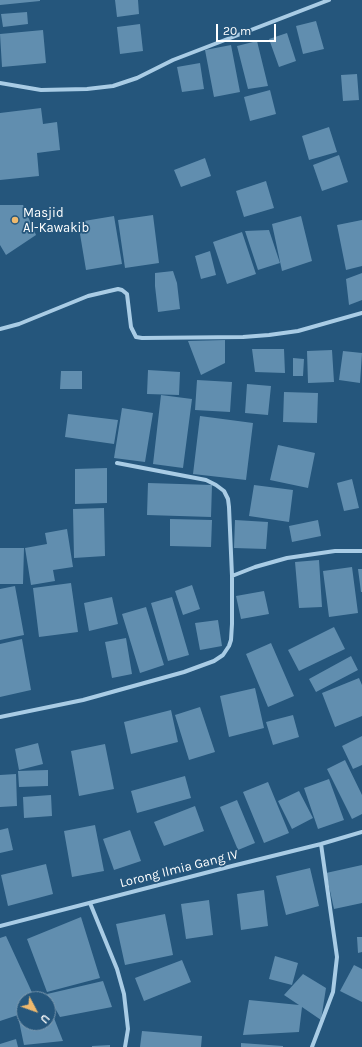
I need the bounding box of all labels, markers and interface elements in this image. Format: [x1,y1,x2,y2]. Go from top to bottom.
scale bar [218,16,278,42]
text: 20 m [223,24,251,38]
place label: Masjid Al-Kawakib [23,205,89,236]
marker: Masjid Al-Kawakib [10,215,20,225]
street label: Lorong Ilmia Gang IV [118,847,240,891]
north arrow [16,991,56,1031]
text: U [37,1011,52,1026]

